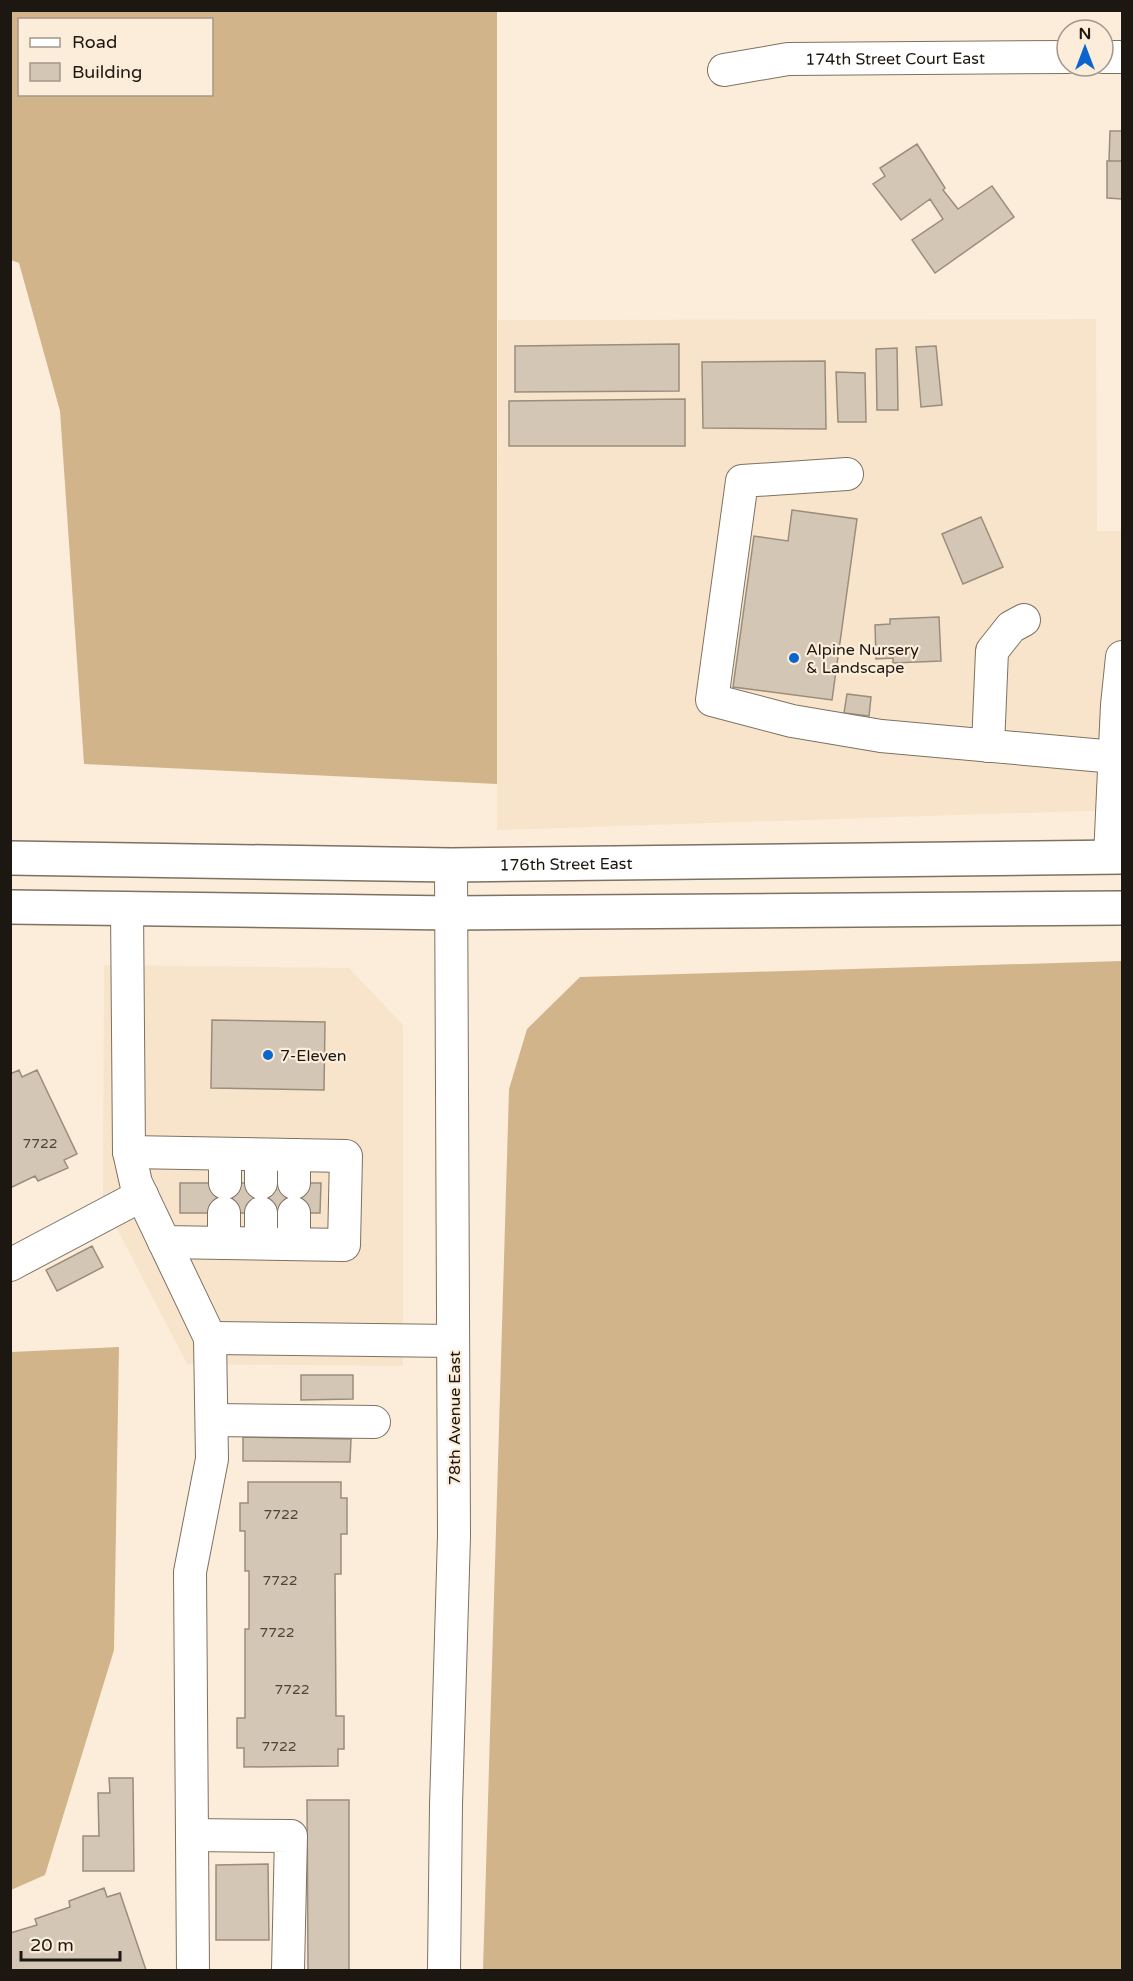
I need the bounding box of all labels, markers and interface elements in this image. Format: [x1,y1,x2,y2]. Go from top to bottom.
legend [18,18,213,96]
north arrow [1055,18,1115,78]
text: N [1079,24,1091,44]
text: Road [72,31,117,53]
street label: 174th Street Court East [805,49,985,70]
text: Building [72,61,142,83]
place label: Alpine Nursery & Landscape [806,640,919,678]
marker: Alpine Nursery & Landscape [787,651,801,665]
street label: 176th Street East [499,854,633,875]
place label: 7-Eleven [280,1046,347,1066]
marker: 7-Eleven [261,1048,275,1062]
house number: 7722 [22,1135,58,1152]
street label: 78th Avenue East [445,1351,465,1485]
house number: 7722 [263,1506,299,1523]
house number: 7722 [262,1572,298,1589]
house number: 7722 [259,1624,295,1641]
house number: 7722 [274,1681,310,1698]
house number: 7722 [261,1738,297,1755]
scale bar [21,1924,120,1962]
text: 20 m [30,1934,74,1956]

